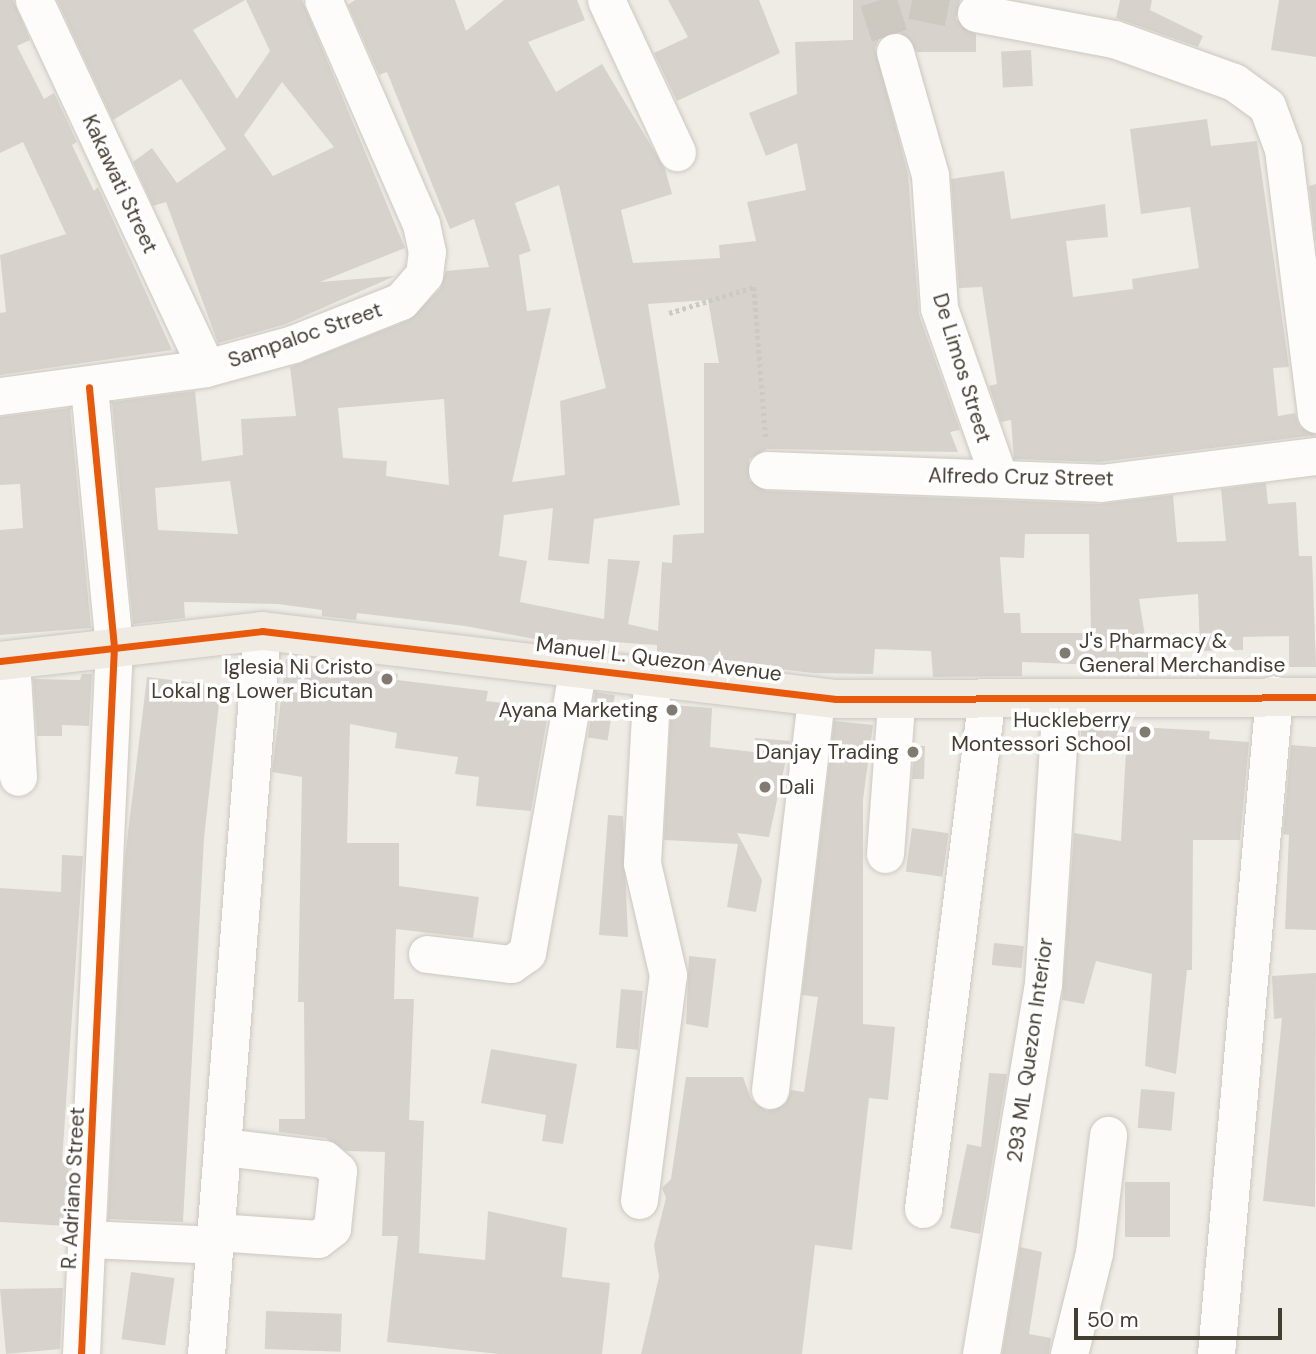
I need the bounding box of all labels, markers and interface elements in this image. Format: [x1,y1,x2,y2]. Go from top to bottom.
street label: Kakawati Street [77,111,163,257]
street label: De Limos Street [927,290,997,446]
street label: Sampaloc Street [225,297,385,373]
street label: Alfredo Cruz Street [928,463,1114,491]
place label: J's Pharmacy & General Merchandise [1079,628,1285,678]
street label: Manuel L. Quezon Avenue [535,631,783,687]
marker: J's Pharmacy & General Merchandise [1057,645,1073,661]
place label: Iglesia Ni Cristo Lokal ng Lower Bicutan [151,654,373,704]
marker: Iglesia Ni Cristo Lokal ng Lower Bicutan [379,671,395,687]
place label: Ayana Marketing [499,697,658,723]
marker: Ayana Marketing [664,702,680,718]
place label: Huckleberry Montessori School [951,707,1131,757]
marker: Huckleberry Montessori School [1137,724,1153,740]
place label: Danjay Trading [756,739,899,765]
marker: Danjay Trading [905,744,921,760]
place label: Dali [779,774,815,800]
marker: Dali [757,779,773,795]
street label: 293 ML Quezon Interior [1002,936,1058,1164]
street label: R. Adriano Street [56,1106,90,1270]
scale bar [1078,1294,1286,1338]
text: 50 m [1087,1306,1138,1334]

